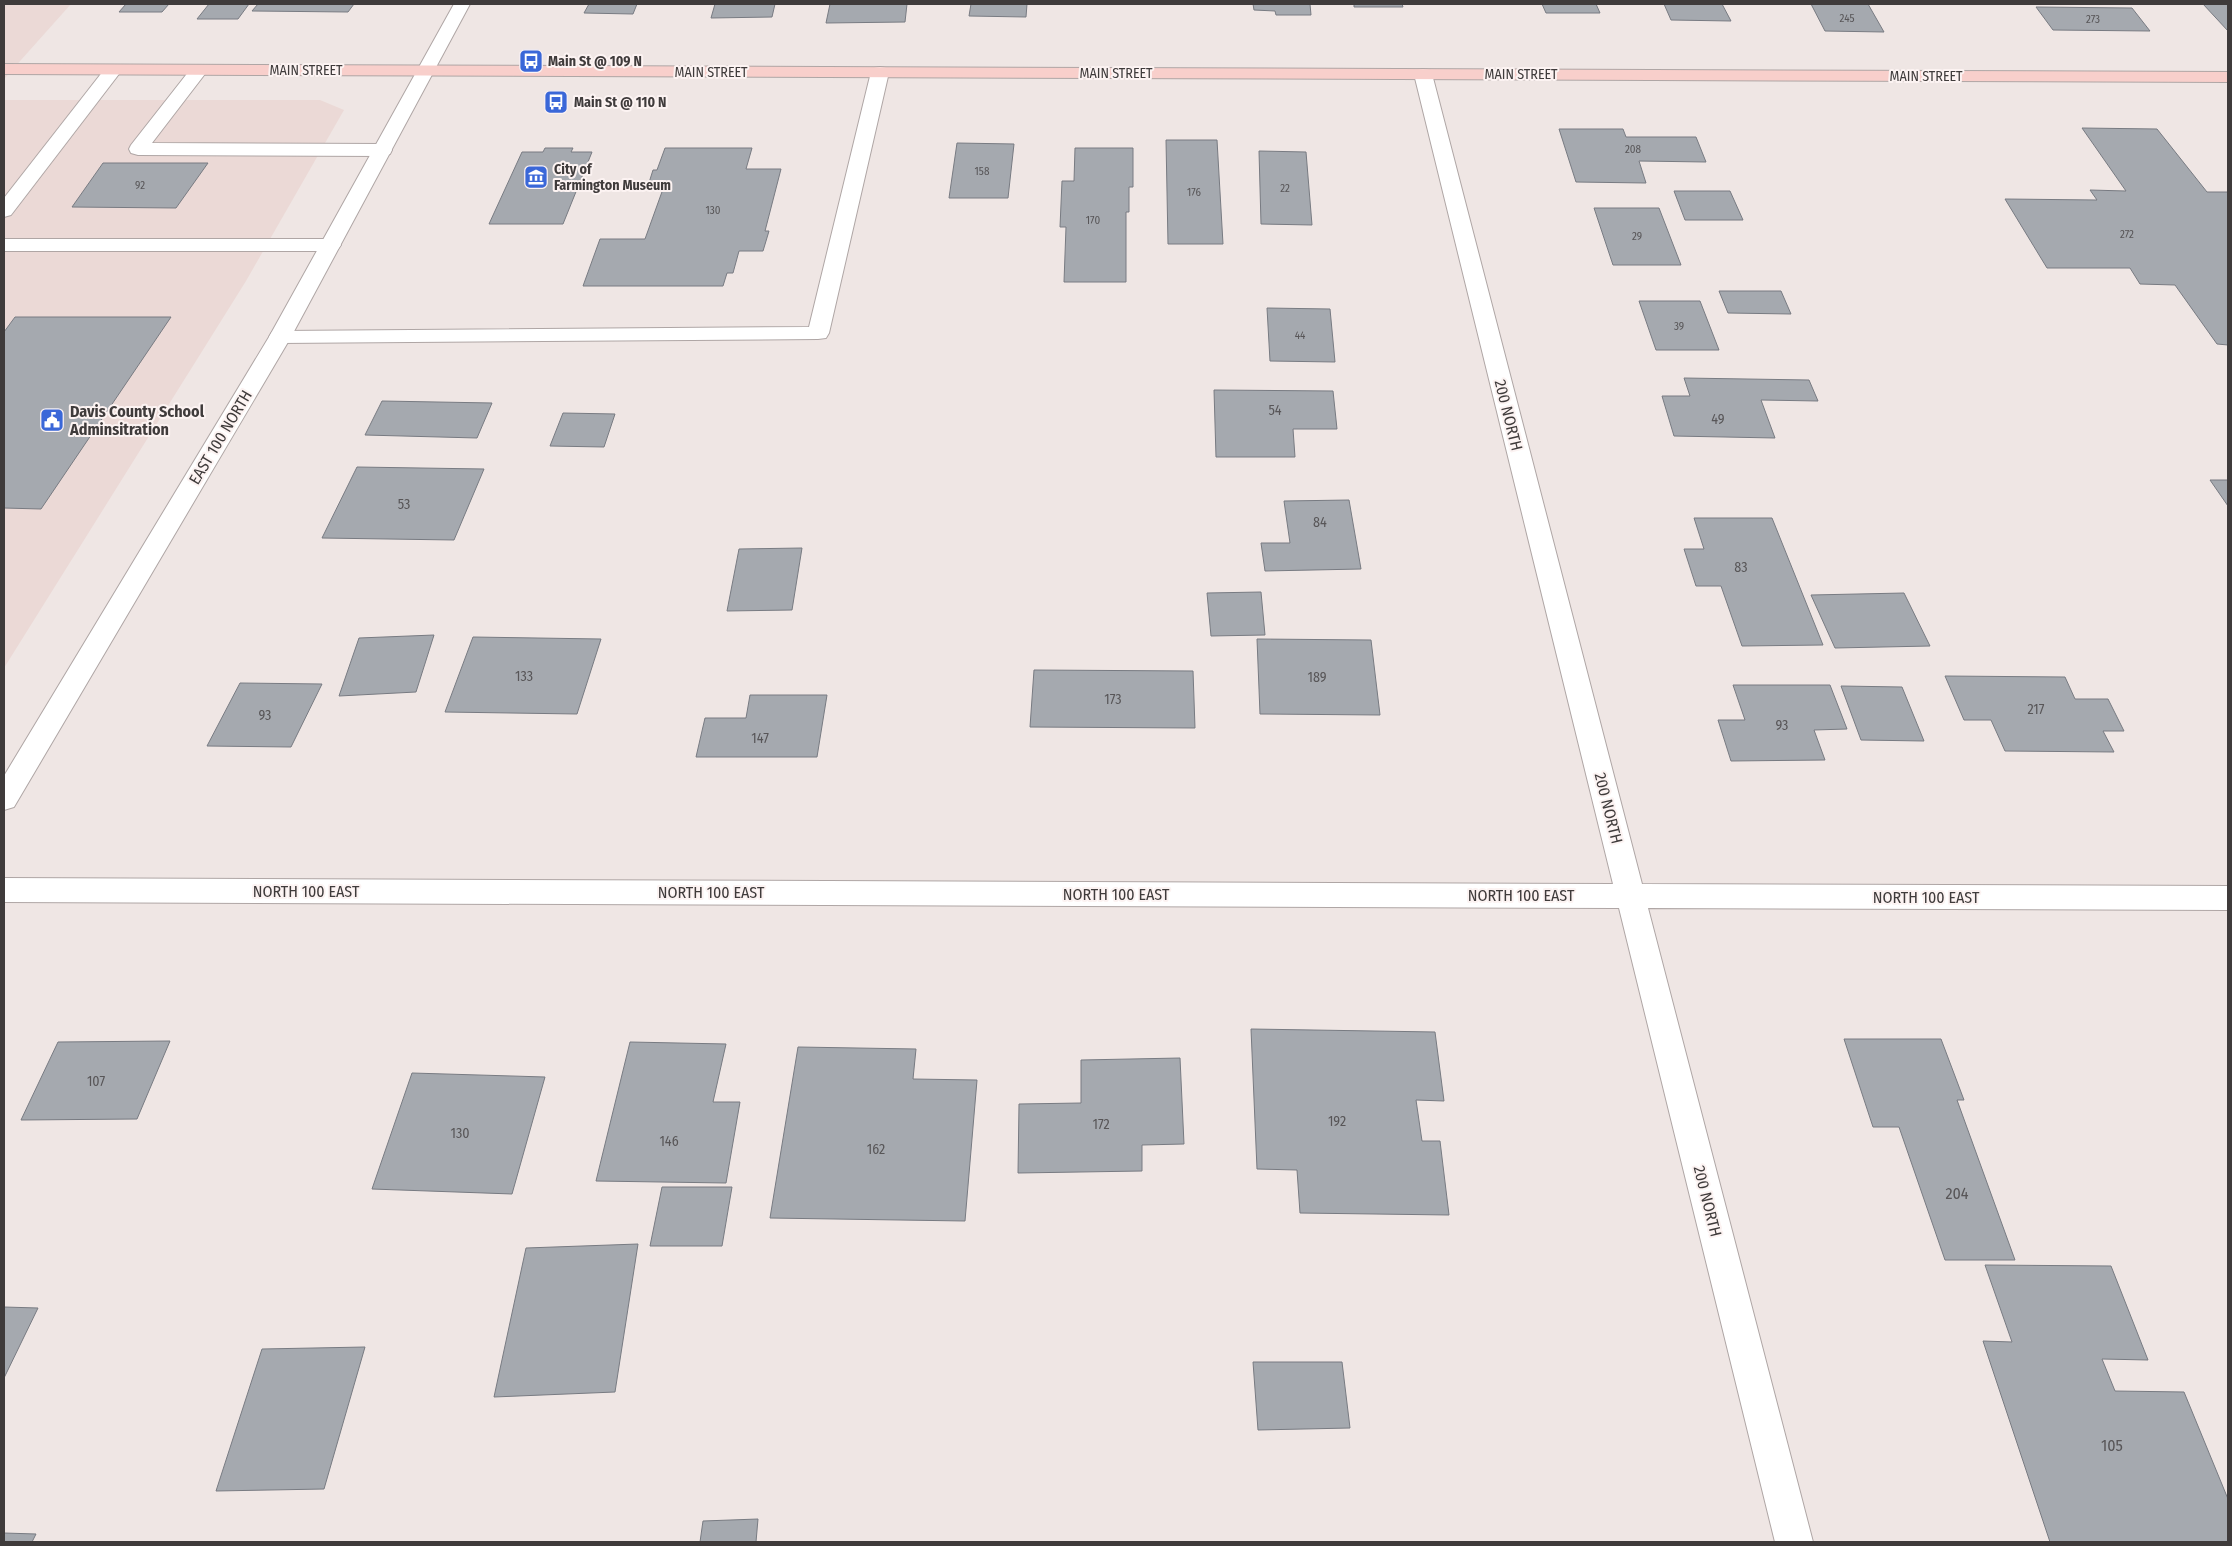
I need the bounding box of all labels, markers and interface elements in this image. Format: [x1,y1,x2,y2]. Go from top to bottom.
house number: 245 [1840,12,1854,25]
house number: 273 [2086,13,2100,26]
bus stop icon: Main St @ 109 N [518,48,544,74]
place label: Main St @ 109 N [548,53,642,70]
street label: MAIN STREET [269,62,343,79]
street label: MAIN STREET [674,64,748,81]
street label: MAIN STREET [1079,65,1153,82]
street label: MAIN STREET [1484,66,1558,83]
street label: MAIN STREET [1889,68,1963,85]
bus stop icon: Main St @ 110 N [543,89,569,115]
place label: Main St @ 110 N [574,94,666,111]
house number: 208 [1625,143,1642,156]
place label: City of Farmington Museum [554,161,671,194]
museum icon: City of Farmington Museum [523,164,549,190]
house number: 158 [975,165,990,178]
house number: 92 [135,179,145,192]
house number: 22 [1280,182,1290,195]
house number: 176 [1187,186,1202,199]
house number: 130 [706,204,721,217]
house number: 170 [1086,214,1100,227]
house number: 272 [2120,228,2134,241]
house number: 29 [1632,230,1642,243]
house number: 39 [1674,320,1684,333]
house number: 44 [1295,329,1306,342]
street label: 200 NORTH [1490,378,1527,453]
street label: EAST 100 NORTH [185,387,256,488]
place label: Davis County School Adminsitration [69,402,205,439]
house number: 54 [1268,402,1282,419]
public building icon: Davis County School Adminsitration [39,407,65,433]
house number: 49 [1711,411,1725,428]
house number: 53 [398,496,410,513]
house number: 84 [1313,514,1327,531]
house number: 83 [1734,559,1748,576]
house number: 133 [515,668,533,685]
house number: 189 [1307,669,1327,686]
house number: 173 [1104,691,1122,708]
house number: 217 [2028,701,2045,718]
house number: 93 [259,707,271,724]
house number: 93 [1776,717,1788,734]
house number: 147 [751,730,769,747]
street label: 200 NORTH [1590,771,1627,846]
street label: NORTH 100 EAST [253,882,360,901]
street label: NORTH 100 EAST [658,883,765,902]
street label: NORTH 100 EAST [1063,885,1170,904]
street label: NORTH 100 EAST [1468,886,1575,905]
street label: NORTH 100 EAST [1873,888,1980,907]
house number: 107 [87,1073,105,1090]
house number: 192 [1328,1113,1346,1130]
house number: 172 [1092,1116,1110,1133]
house number: 130 [450,1125,470,1142]
house number: 146 [659,1133,679,1150]
house number: 162 [867,1141,885,1158]
street label: 200 NORTH [1689,1164,1726,1239]
house number: 204 [1945,1184,1969,1203]
house number: 105 [2101,1436,2123,1455]

